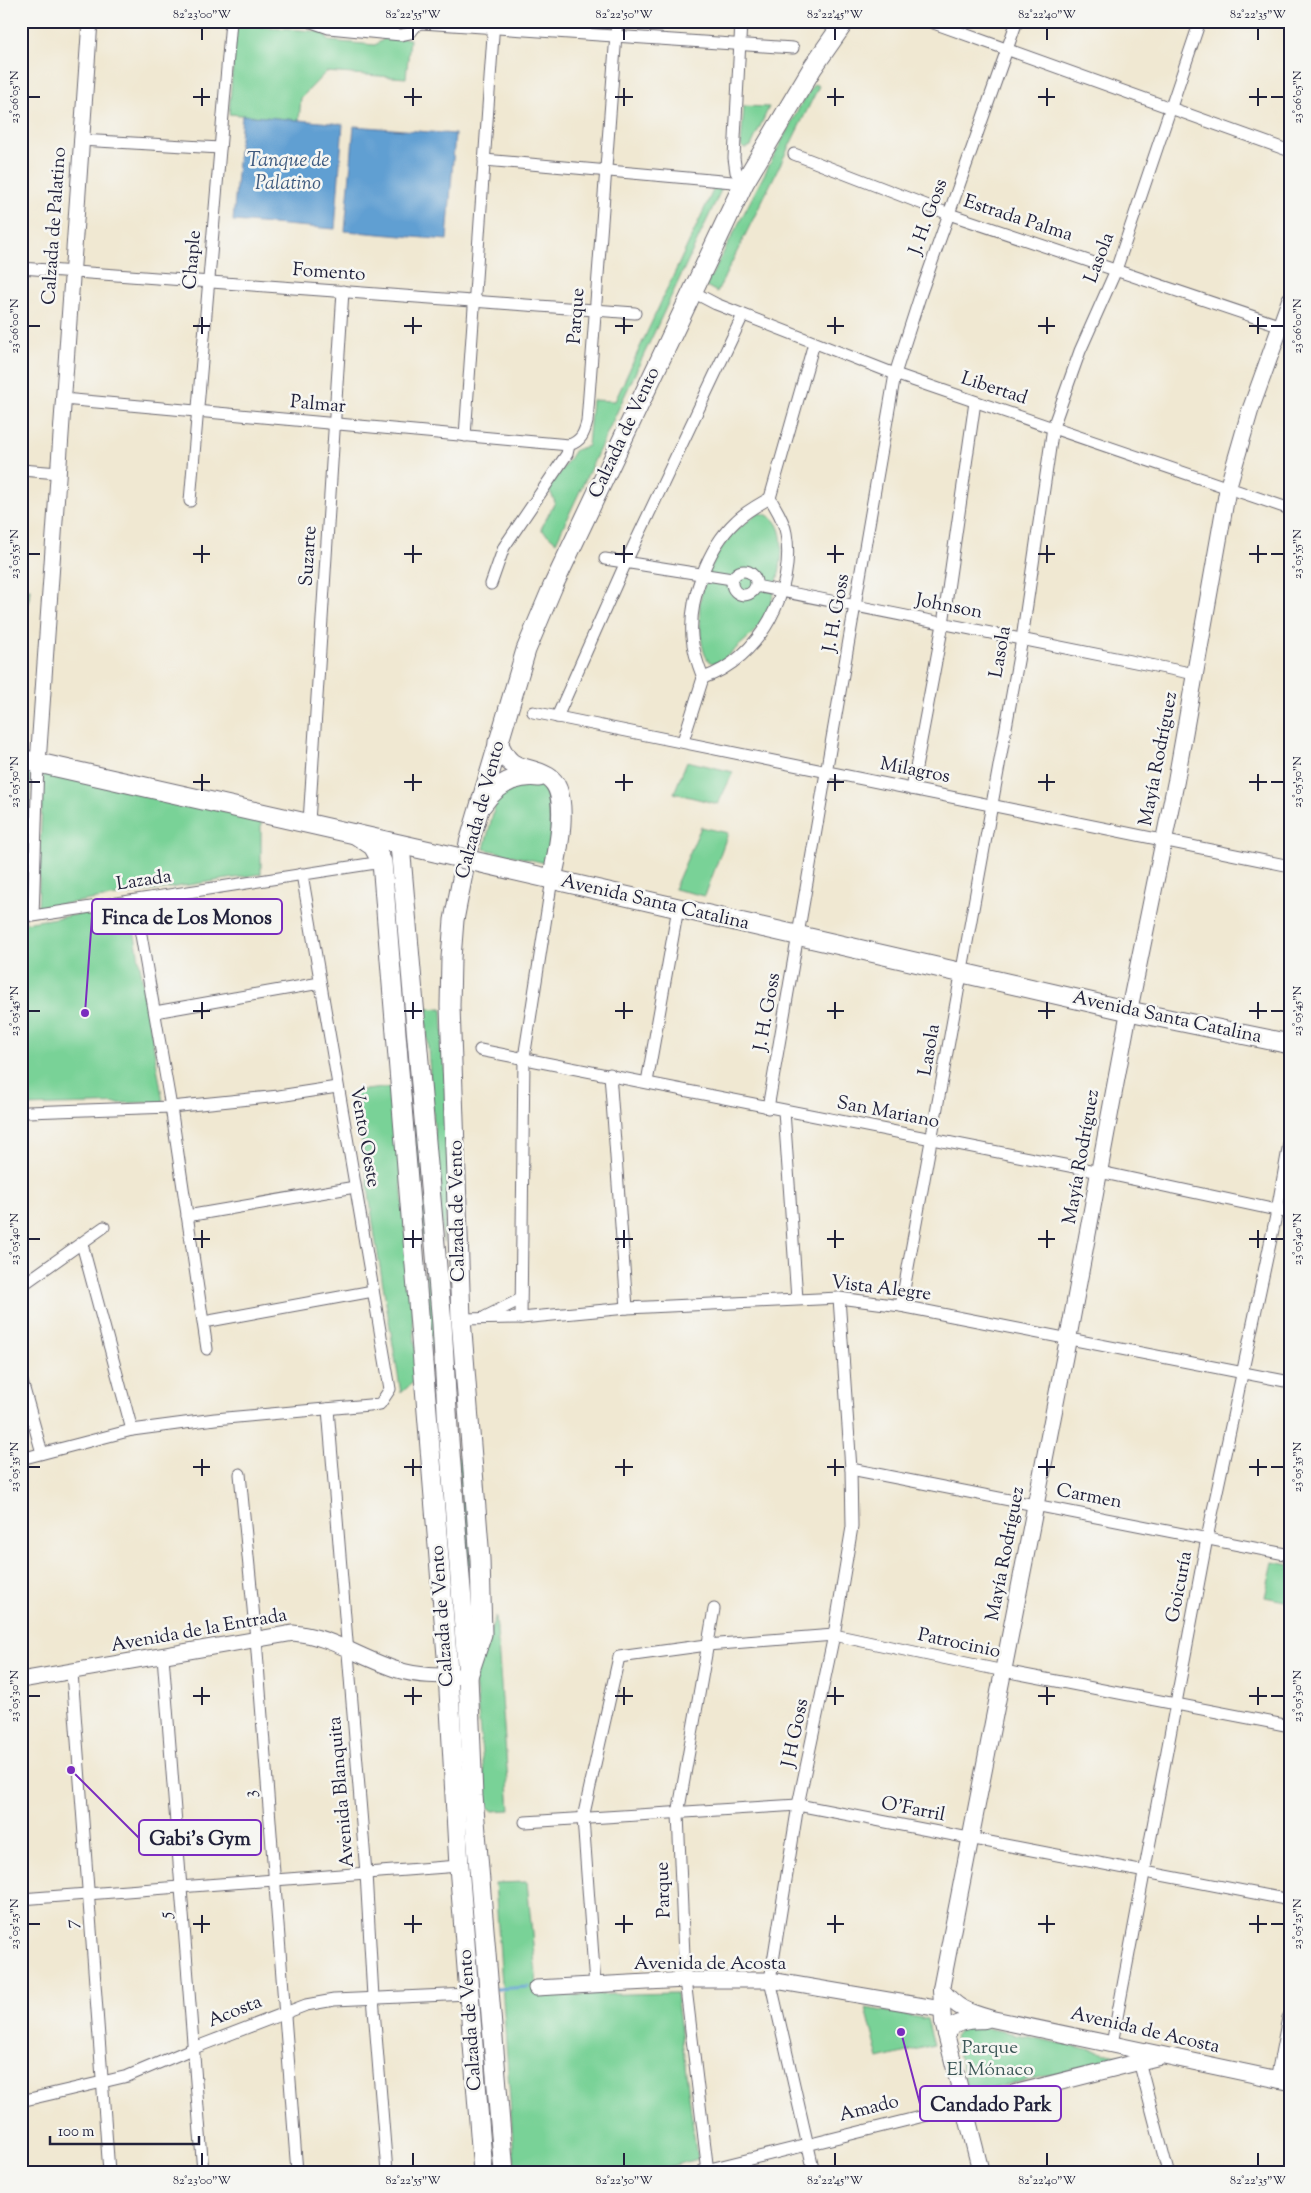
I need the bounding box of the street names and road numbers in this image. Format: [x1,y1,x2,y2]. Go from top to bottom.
street label: Calzada de Palatino [36,146,74,306]
street label: J. H. Goss [902,175,955,260]
street label: Estrada Palma [960,189,1076,249]
street label: Chaple [177,229,209,291]
street label: Lasola [1078,229,1122,287]
street label: Fomento [292,257,366,289]
street label: Parque [562,287,592,345]
street label: Calzada de Vento [583,363,667,503]
street label: Libertad [957,366,1031,413]
street label: Palmar [289,389,347,421]
street label: Suzarte [293,525,325,587]
street label: J. H. Goss [817,572,857,655]
street label: Johnson [912,587,985,627]
street label: Lasola [983,624,1019,680]
street label: Mayía Rodríguez [1133,690,1185,828]
street label: Calzada de Vento [450,738,512,882]
street label: Milagros [878,751,952,791]
street label: Lazada [115,863,174,899]
street label: Avenida Santa Catalina [558,868,752,938]
street label: J. H. Goss [748,971,788,1054]
street label: Avenida Santa Catalina [1070,985,1264,1051]
street label: Lasola [912,1022,948,1078]
street label: Vento Oeste [342,1084,386,1190]
street label: Mayía Rodríguez [1057,1088,1107,1226]
street label: San Mariano [834,1090,942,1136]
street label: Calzada de Vento [443,1140,473,1282]
street label: Vista Alegre [829,1269,933,1309]
street label: Carmen [1054,1477,1124,1517]
street label: Mayía Rodríguez [980,1485,1032,1623]
street label: Calzada de Vento [425,1544,461,1688]
street label: Goicuría [1160,1549,1200,1625]
street label: Avenida de la Entrada [109,1602,289,1660]
street label: Patrocinio [915,1622,1003,1666]
street label: J H Goss [775,1696,816,1771]
street label: Avenida Blanquita [322,1715,362,1869]
street label: 3 [237,1789,265,1799]
street label: O'Farril [879,1791,947,1829]
street label: Parque [650,1861,678,1919]
street label: 5 [152,1910,180,1920]
street label: 7 [58,1918,86,1930]
street label: Calzada de Vento [453,1948,489,2092]
street label: Avenida de Acosta [634,1951,786,1978]
street label: Acosta [204,1989,266,2035]
street label: Avenida de Acosta [1068,2001,1222,2061]
street label: Amado [836,2089,902,2129]

